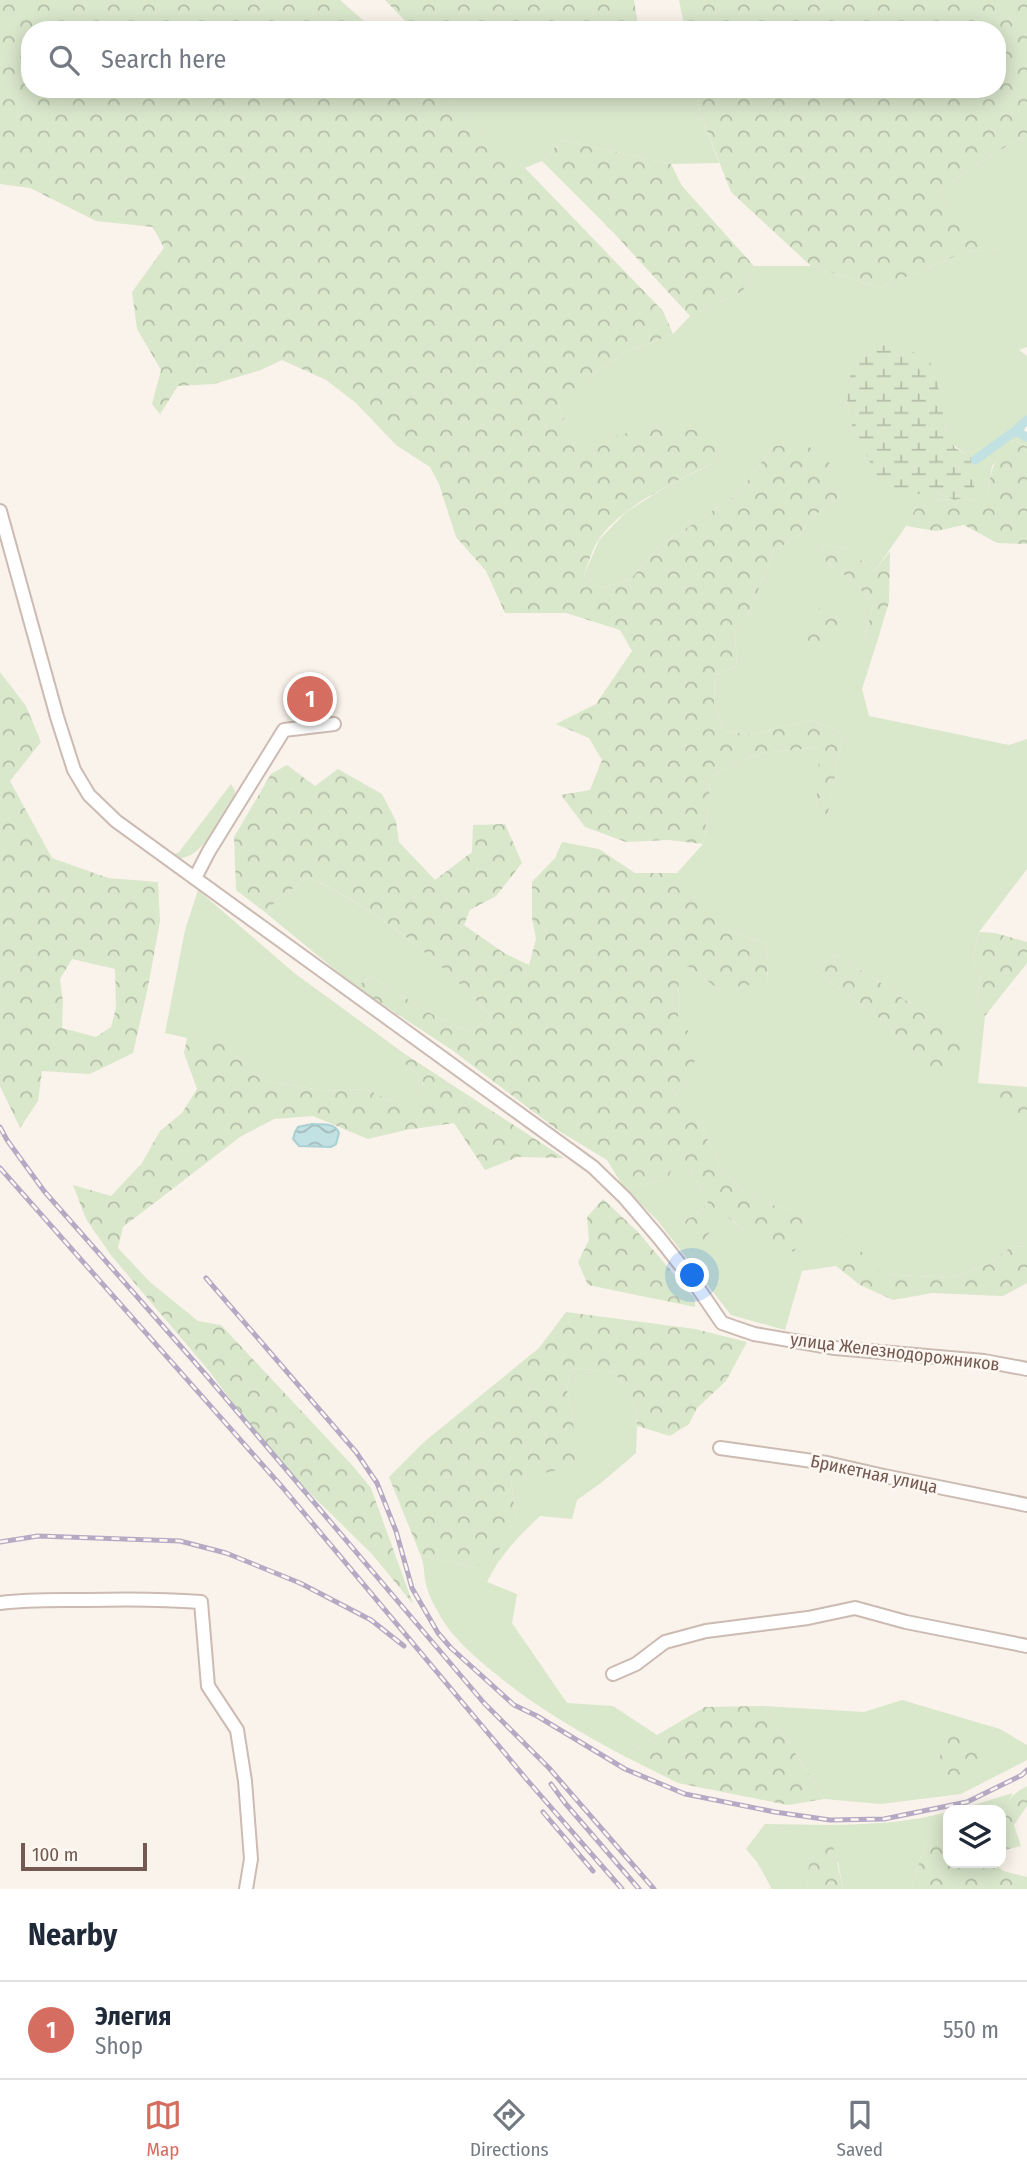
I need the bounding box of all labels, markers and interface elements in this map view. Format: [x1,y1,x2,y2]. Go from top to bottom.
search box [21,21,1006,98]
icon: search [45,41,83,79]
text: Search here [101,44,226,75]
pin: 1 [287,673,333,725]
your location [675,1258,709,1292]
street label: улица Железнодорожников [789,1328,1001,1376]
street label: Брикетная улица [808,1450,940,1498]
map controls [943,1805,1006,1868]
button: layers [943,1805,1006,1868]
scale bar [21,1840,147,1872]
text: 100 m [32,1843,78,1866]
text: Nearby [28,1917,117,1953]
text: Элегия [95,2001,171,2032]
text: 1 [46,2016,56,2044]
text: 550 m [943,2016,999,2044]
text: Shop [95,2032,143,2060]
tab: Map [144,2096,182,2161]
tab: Directions [470,2096,549,2161]
tab: Saved [837,2096,883,2161]

